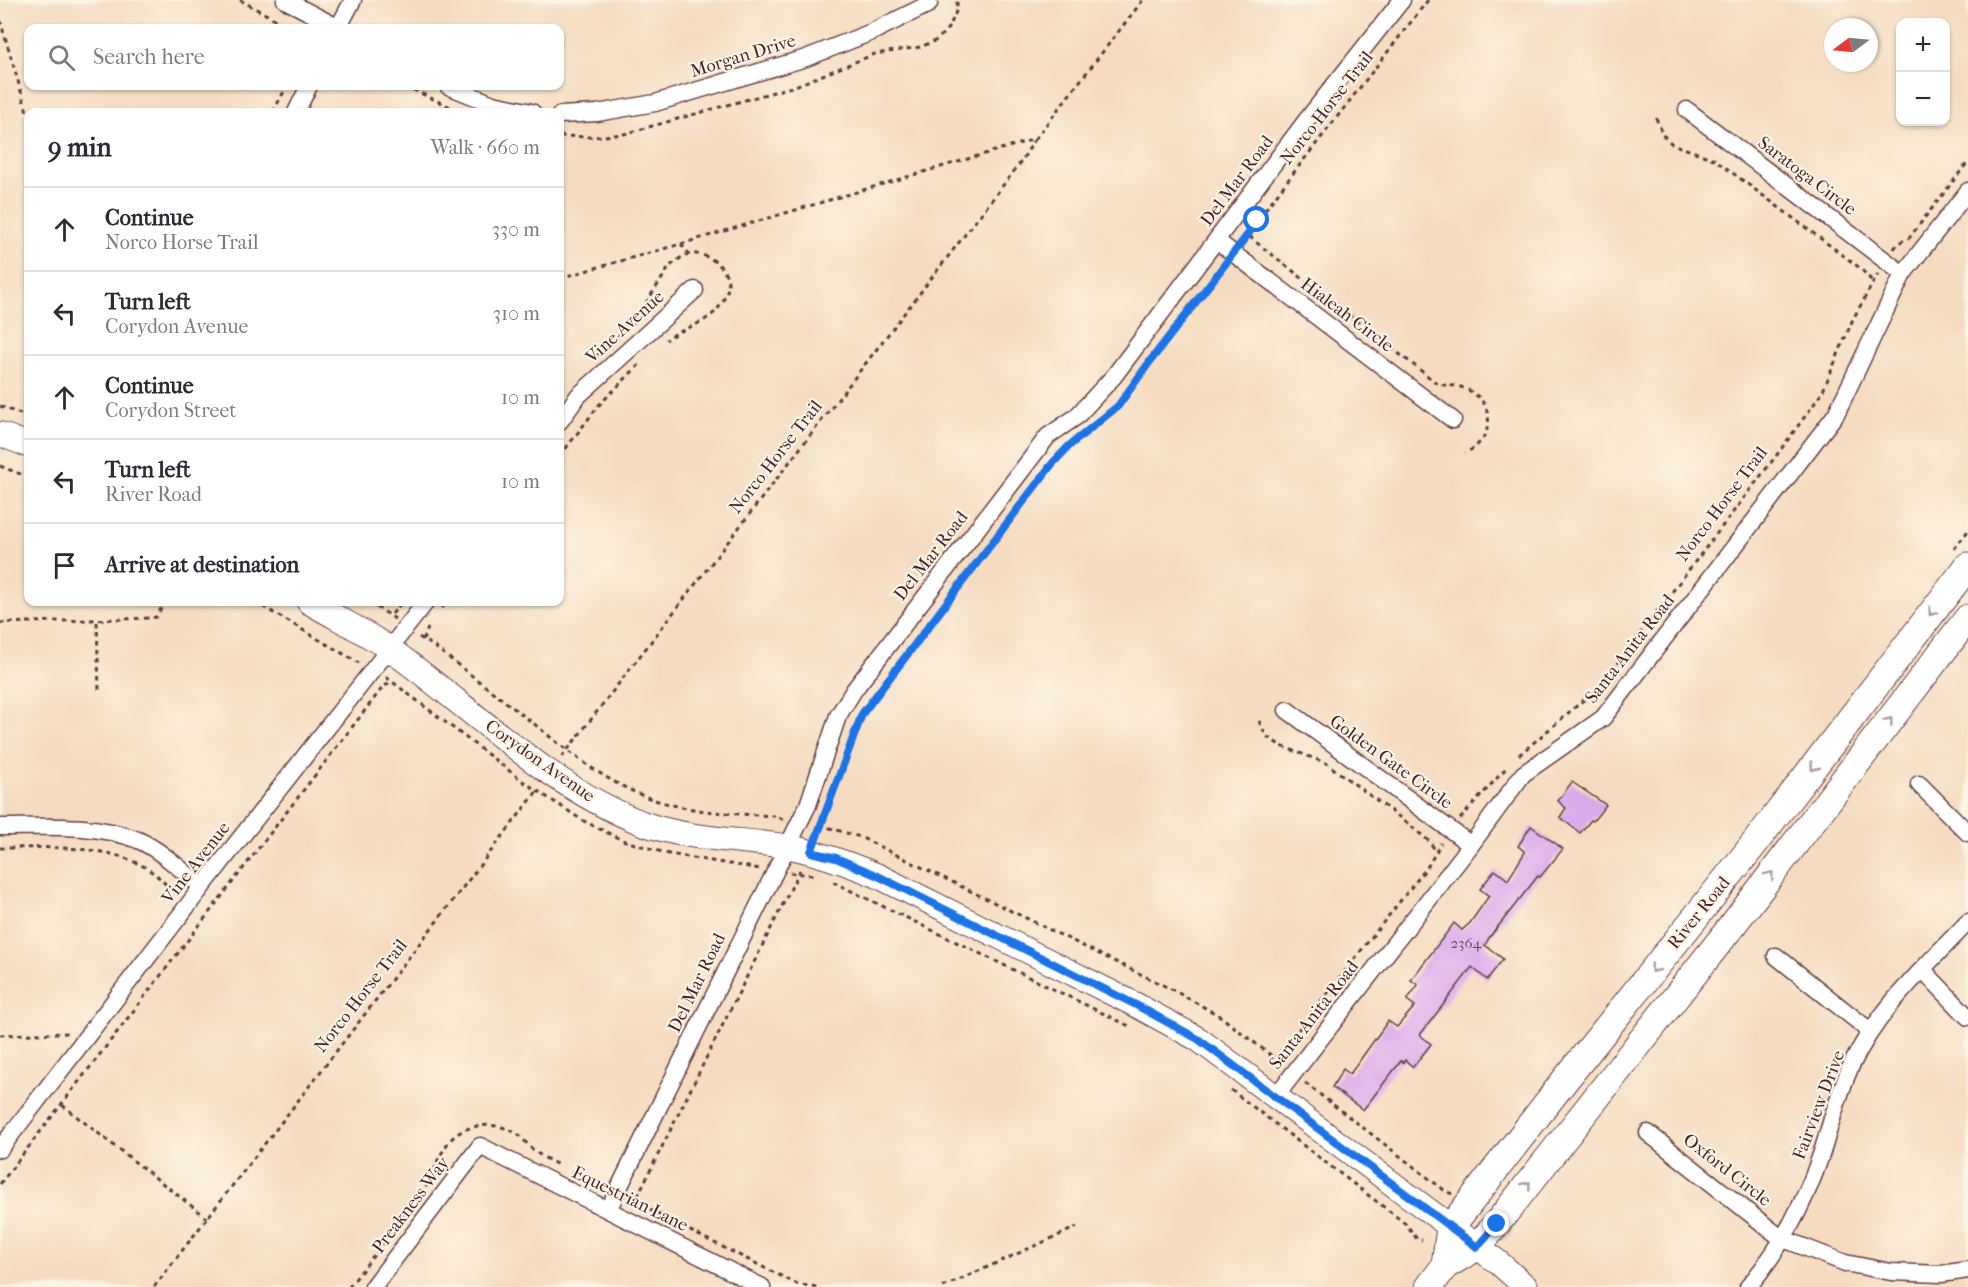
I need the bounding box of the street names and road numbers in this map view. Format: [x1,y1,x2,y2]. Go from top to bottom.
street label: Morgan Drive [688,30,798,82]
street label: Norco Horse Trail [1276,47,1378,169]
street label: Del Mar Road [1196,131,1278,230]
street label: Saratoga Circle [1754,132,1860,220]
street label: Hialeah Circle [1297,273,1397,357]
street label: Vine Avenue [581,286,669,368]
street label: Norco Horse Trail [725,396,827,518]
street label: Norco Horse Trail [1672,443,1772,565]
street label: Del Mar Road [890,507,973,605]
street label: Santa Anita Road [1581,590,1679,708]
street label: Golden Gate Circle [1326,710,1456,814]
street label: Corydon Avenue [481,715,599,807]
street label: Vine Avenue [157,818,235,909]
street label: River Road [1663,872,1735,953]
street label: Del Mar Road [664,930,730,1036]
street label: Norco Horse Trail [310,935,412,1057]
street label: Santa Anita Road [1265,956,1363,1074]
street label: Fairview Drive [1789,1047,1849,1162]
street label: Oxford Circle [1679,1129,1775,1211]
street label: Preakness Way [368,1151,455,1257]
street label: Equestrian Lane [569,1162,692,1236]

